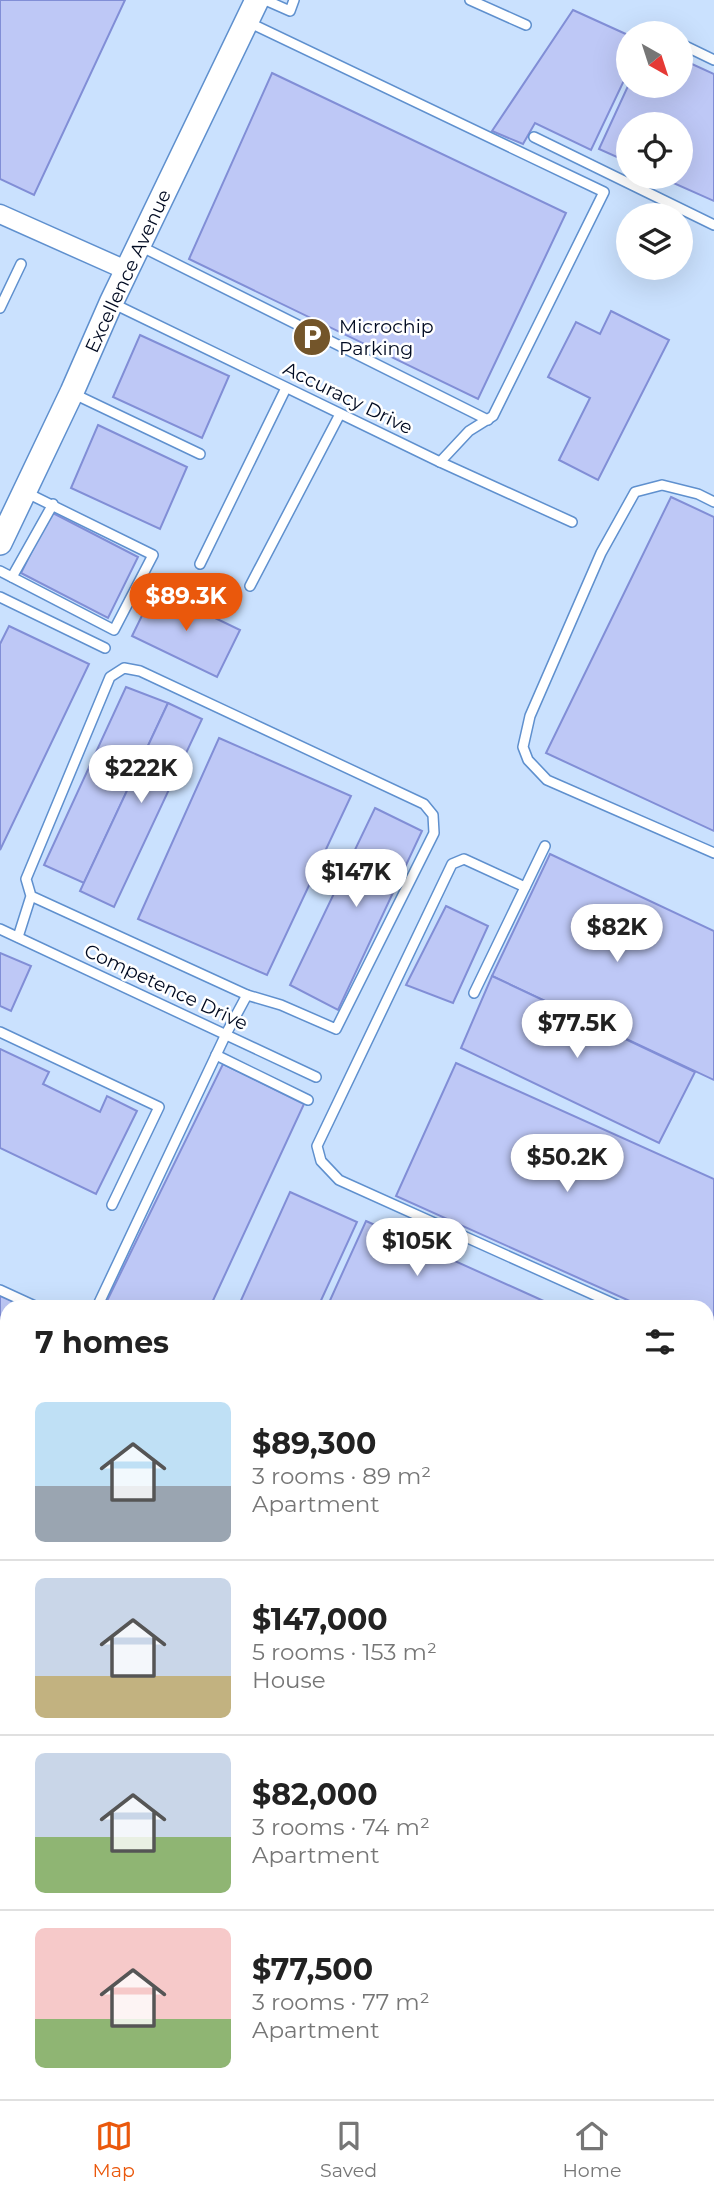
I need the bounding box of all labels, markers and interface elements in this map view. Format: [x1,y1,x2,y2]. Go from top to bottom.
north arrow [616,21,693,98]
map controls [616,21,693,280]
button: locate [616,112,693,189]
street label: Excellence Avenue [80,186,176,356]
button: layers [616,203,693,280]
place label: Microchip Parking [339,315,434,360]
parking icon: Microchip Parking [291,316,333,358]
street label: Accuracy Drive [279,357,417,439]
pin: $89.3K [129,574,243,633]
text: $89.3K [145,582,227,610]
pin: $222K [92,746,190,805]
text: $222K [105,754,177,782]
pin: $147K [307,850,405,909]
text: $147K [321,858,391,886]
pin: $82K [576,904,658,964]
text: $82K [587,913,647,941]
street label: Competence Drive [81,939,251,1035]
pin: $77.5K [520,1000,634,1060]
text: $77.5K [538,1009,616,1037]
pin: $50.2K [510,1134,624,1194]
text: $50.2K [527,1143,607,1171]
pin: $105K [368,1218,466,1278]
text: $105K [382,1227,452,1255]
icon: filters [641,1323,679,1361]
text: 7 homes [35,1324,169,1361]
text: $89,300 [252,1425,376,1462]
icon: home [91,1430,175,1514]
text: 3 rooms · 89 m² [252,1462,431,1490]
text: Apartment [252,1490,380,1518]
text: $147,000 [252,1601,388,1638]
icon: home [91,1606,175,1690]
text: 5 rooms · 153 m² [252,1638,437,1666]
text: House [252,1666,326,1694]
text: $82,000 [252,1776,378,1813]
icon: home [91,1781,175,1865]
text: 3 rooms · 74 m² [252,1813,430,1841]
text: Apartment [252,1841,380,1869]
text: $77,500 [252,1951,373,1988]
icon: home [91,1956,175,2040]
text: 3 rooms · 77 m² [252,1988,430,2016]
text: Apartment [252,2016,380,2044]
tab: Map [93,2117,135,2182]
tab: Saved [320,2117,377,2182]
tab: Home [562,2117,621,2182]

